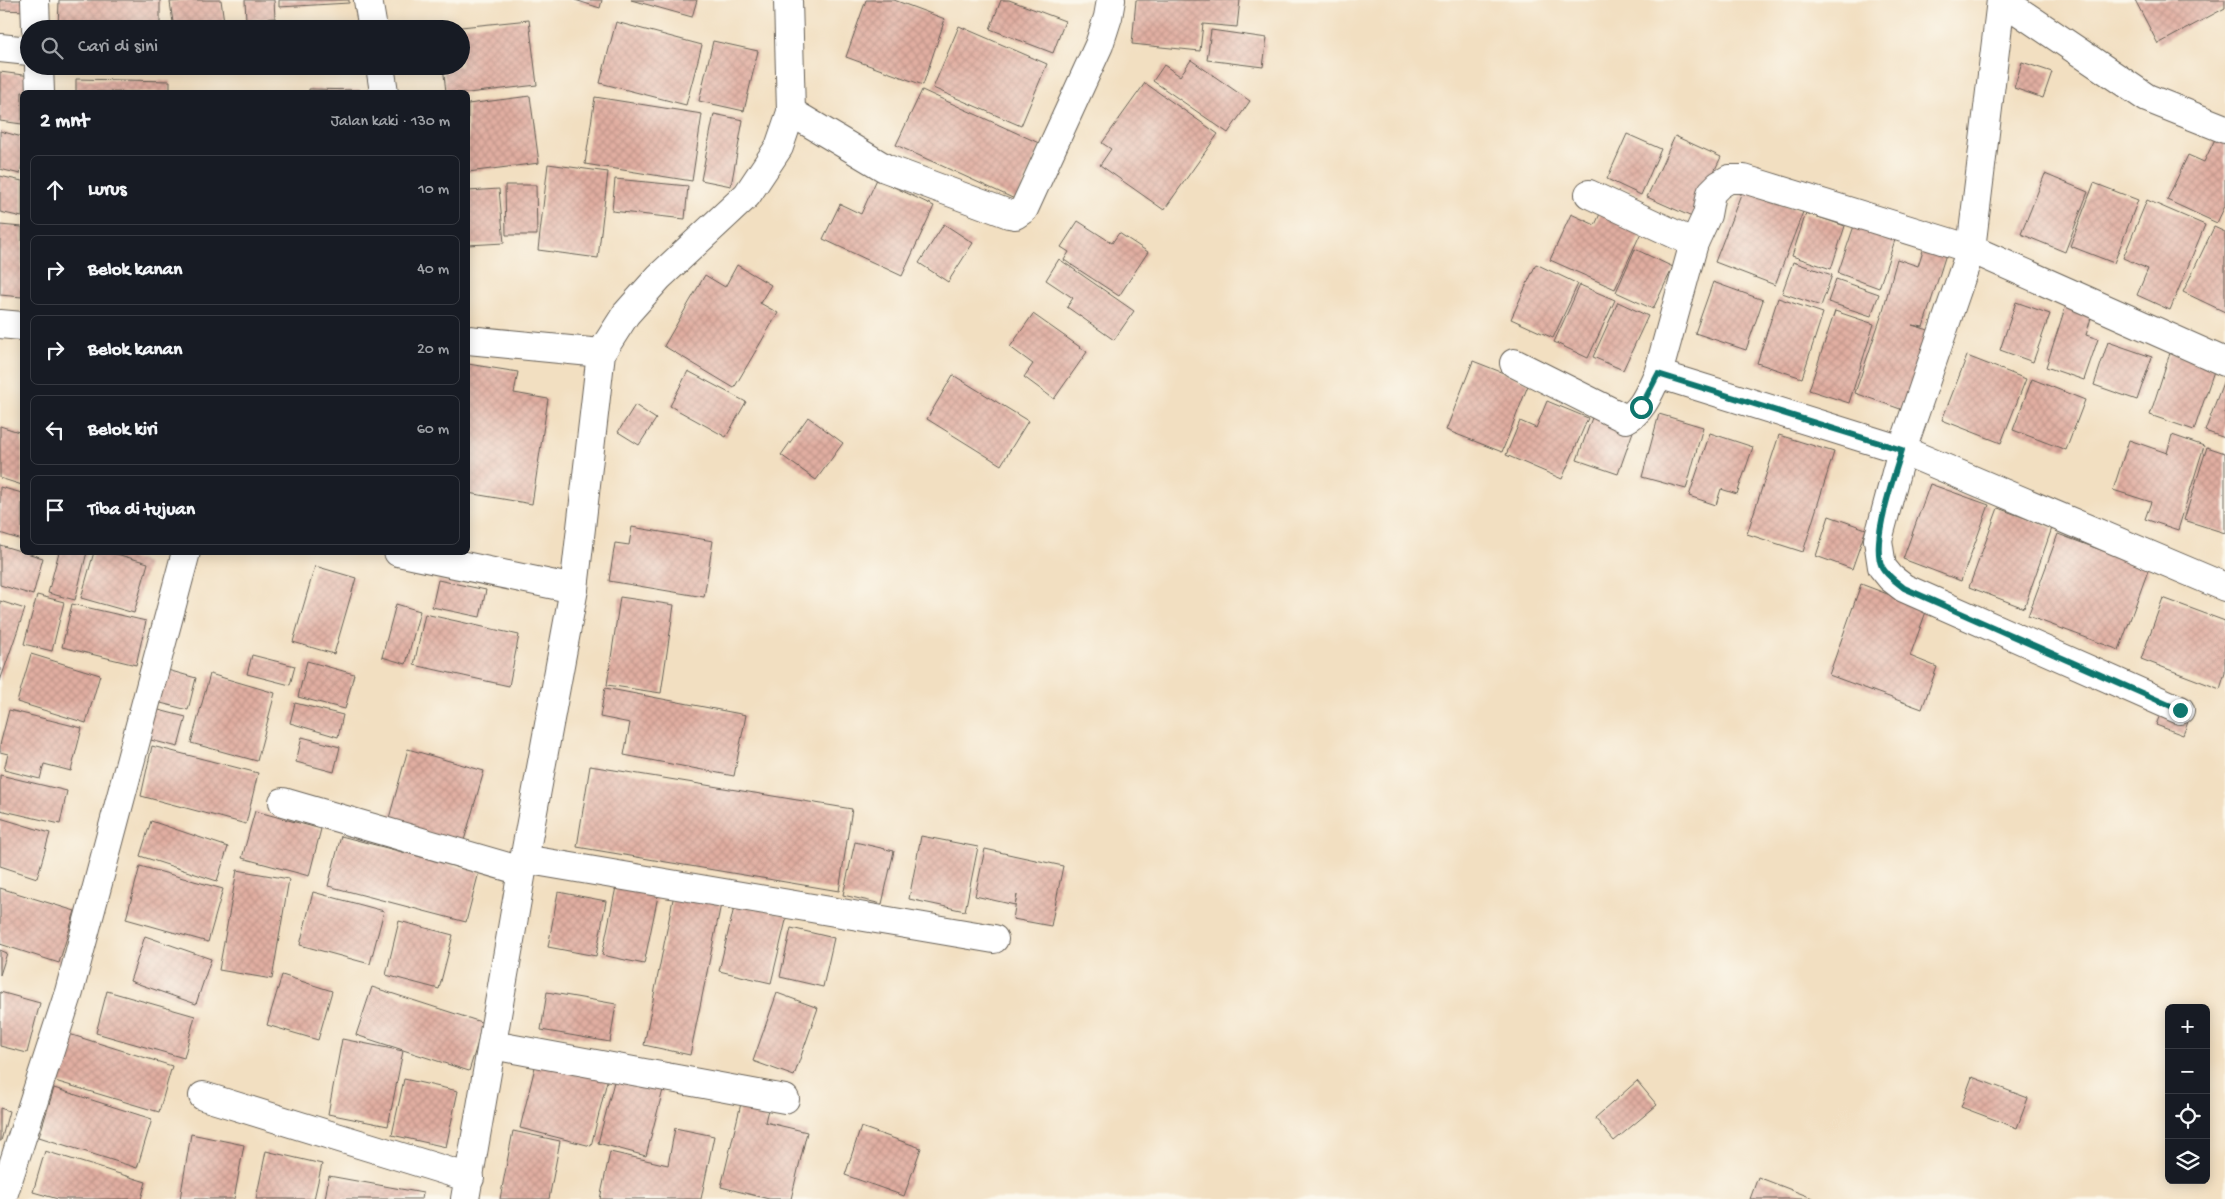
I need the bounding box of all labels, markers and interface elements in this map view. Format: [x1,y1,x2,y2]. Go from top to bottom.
search box [20,20,470,75]
icon: search [38,34,66,62]
text: Cari di sini [78,36,158,59]
text: 2 mnt [40,110,89,135]
text: Jalan kaki · 130 m [331,113,450,132]
icon: ahead [41,176,69,204]
text: Lurus [88,179,127,202]
text: 10 m [418,181,449,200]
icon: right [41,256,69,284]
text: Belok kanan [88,259,182,282]
text: 40 m [417,261,449,280]
icon: right [41,336,69,364]
text: Belok kanan [88,339,182,362]
text: 20 m [417,341,449,360]
route start [1630,396,1653,419]
icon: left [41,416,69,444]
text: Belok kiri [88,419,158,442]
text: 60 m [417,421,449,440]
icon: arrive [41,496,69,524]
text: Tiba di tujuan [88,499,195,522]
route end [2169,699,2192,722]
map controls [2165,1004,2210,1184]
button: + [2165,1004,2210,1049]
button: − [2165,1049,2210,1094]
button: locate [2165,1094,2210,1139]
button: layers [2165,1139,2210,1184]

